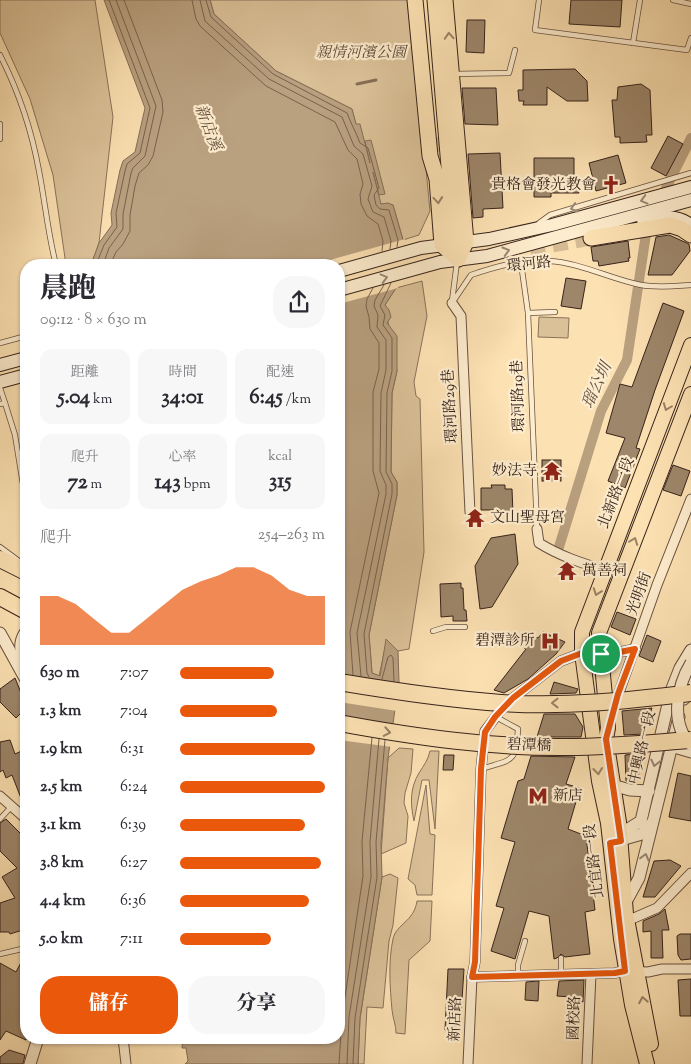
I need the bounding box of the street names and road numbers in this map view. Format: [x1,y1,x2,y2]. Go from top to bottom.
street label: 環河路 [506,252,552,278]
street label: 環河路19巷 [507,360,531,432]
street label: 環河路29巷 [439,368,463,444]
street label: 北新路一段 [594,454,640,532]
street label: 光明街 [622,569,658,619]
street label: 中興路一段 [624,709,662,787]
street label: 碧潭橋 [506,735,552,757]
street label: 北宜路一段 [580,822,610,900]
street label: 國校路 [564,995,586,1041]
street label: 新店路 [445,996,467,1042]

